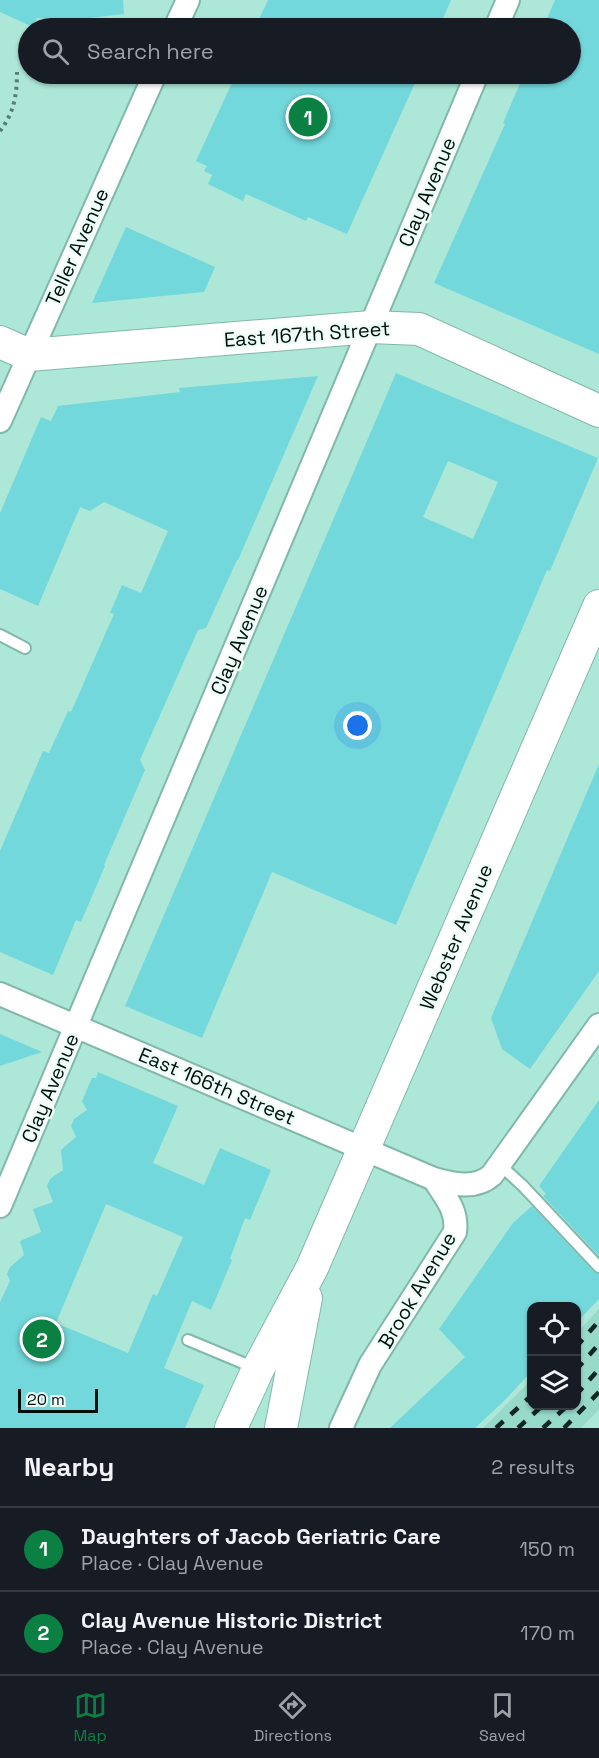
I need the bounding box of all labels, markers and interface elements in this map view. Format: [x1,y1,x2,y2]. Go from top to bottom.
search box [18,18,581,84]
icon: search [39,35,72,68]
text: Search here [87,37,214,65]
pin: 1 [288,94,328,140]
street label: Clay Avenue [392,133,462,251]
street label: Teller Avenue [39,184,115,310]
street label: East 167th Street [223,315,391,353]
street label: Clay Avenue [204,581,274,699]
your location [343,711,372,740]
street label: Webster Avenue [414,860,498,1014]
street label: Clay Avenue [15,1029,85,1147]
street label: East 166th Street [135,1041,299,1131]
street label: Brook Avenue [372,1227,462,1353]
map controls [527,1302,581,1410]
button: locate [527,1302,581,1356]
pin: 2 [22,1316,62,1362]
button: layers [527,1356,581,1410]
scale bar [18,1386,98,1414]
text: 20 m [27,1389,65,1410]
text: Nearby [24,1450,114,1484]
text: 2 results [491,1454,575,1480]
text: Daughters of Jacob Geriatric Care [81,1522,441,1550]
text: 1 [39,1536,48,1562]
text: 150 m [520,1536,575,1562]
text: Place · Clay Avenue [81,1550,264,1576]
text: Clay Avenue Historic District [81,1606,382,1634]
text: 2 [38,1620,49,1646]
text: 170 m [520,1620,575,1646]
text: Place · Clay Avenue [81,1634,264,1660]
tab: Map [73,1689,107,1746]
tab: Directions [254,1689,332,1746]
tab: Saved [479,1689,526,1746]

